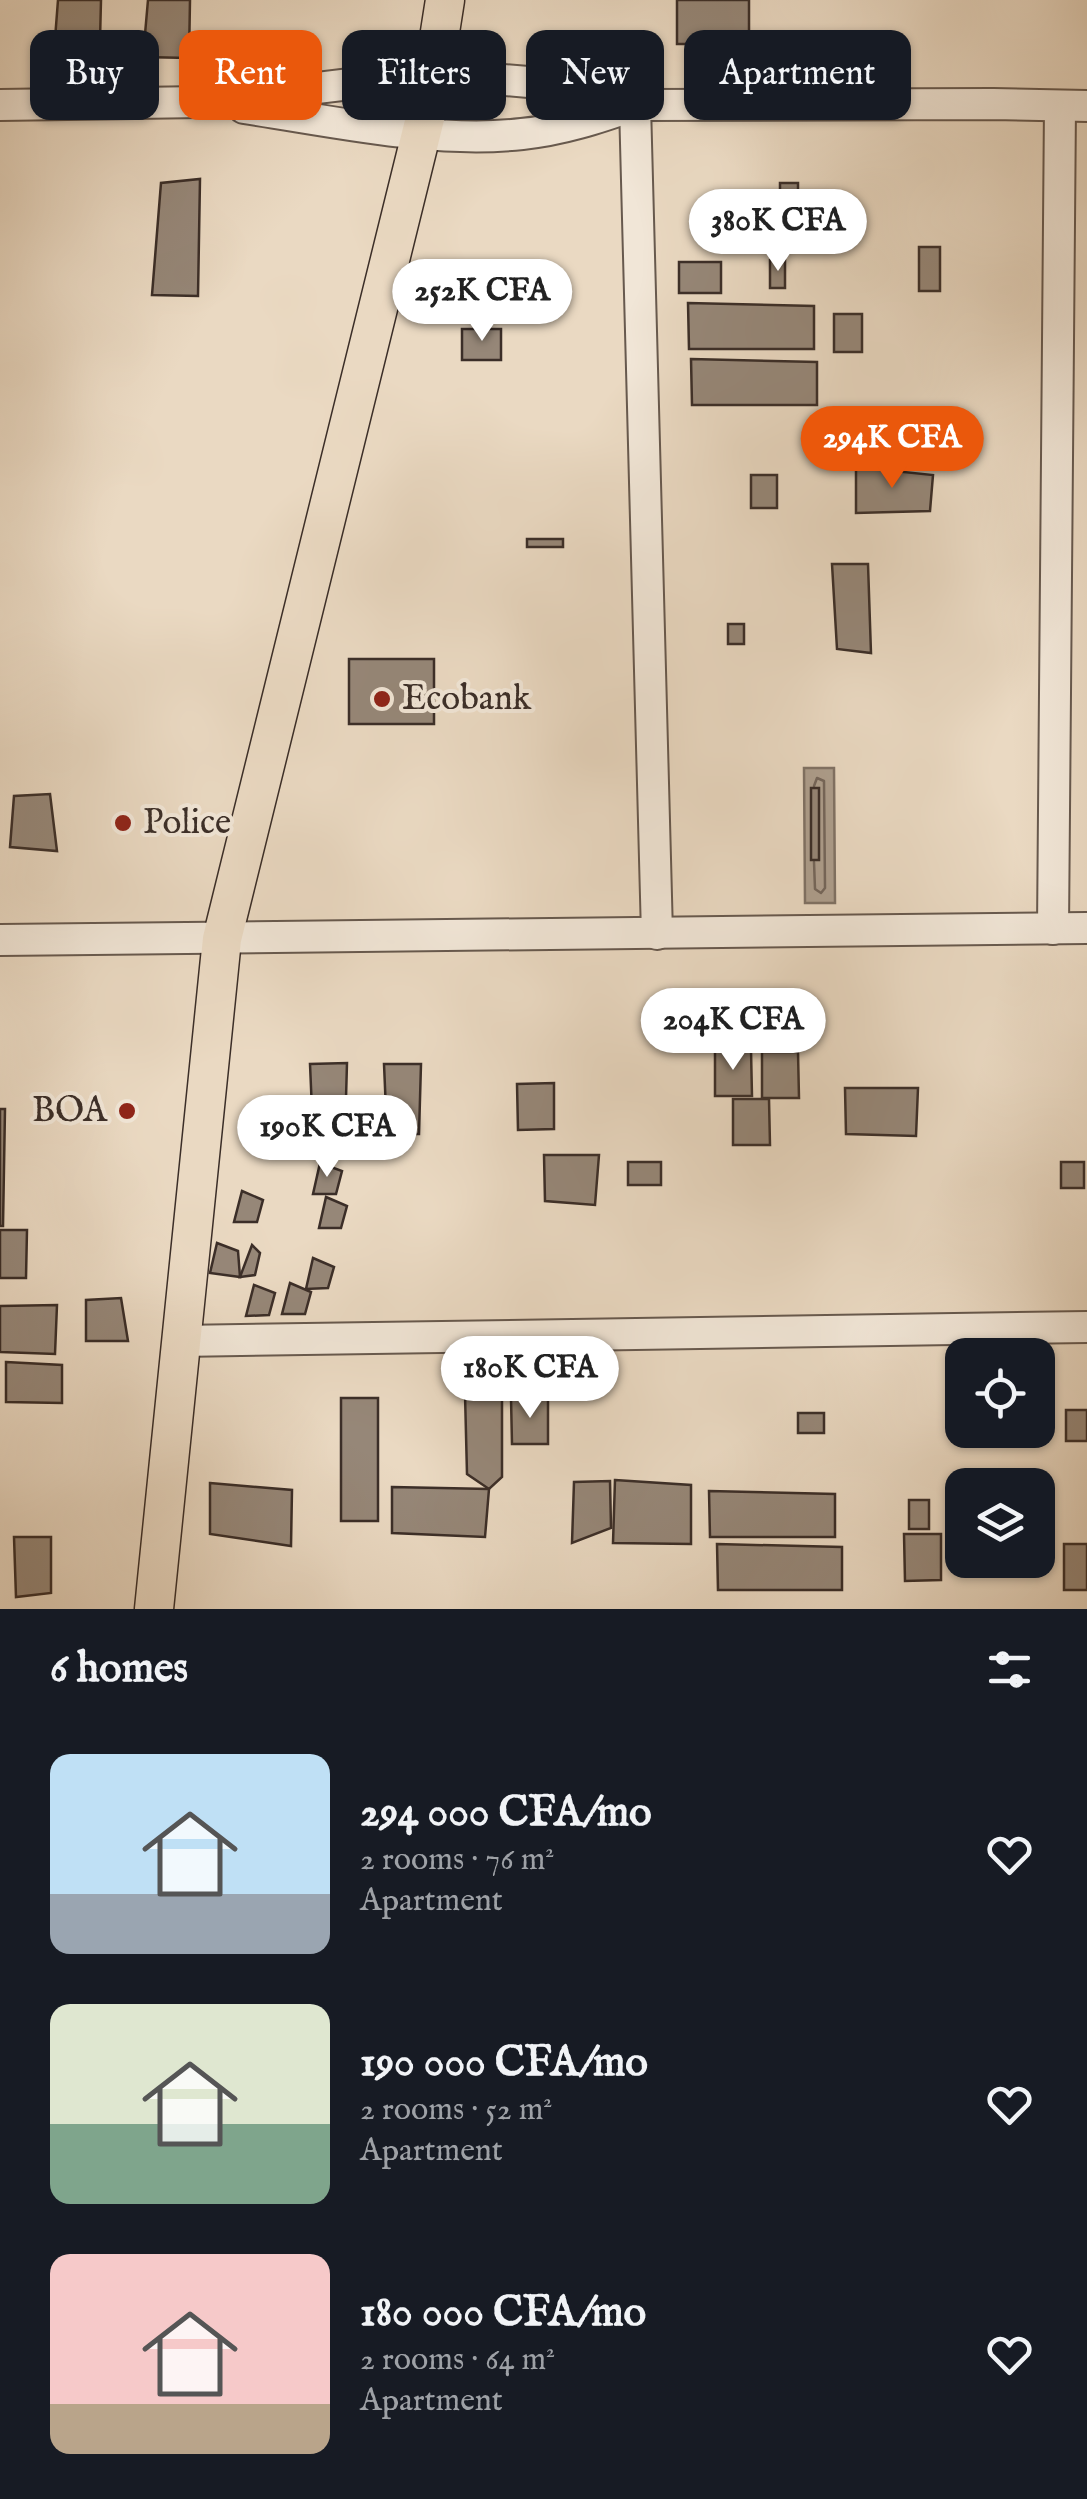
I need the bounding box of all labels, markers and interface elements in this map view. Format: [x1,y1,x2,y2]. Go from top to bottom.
chip: Buy [30,30,159,120]
chip: Rent [179,30,322,120]
chip: Filters [342,30,506,120]
chip: New [526,30,664,120]
chip: Apartment [684,30,911,120]
pin: 380K CFA [675,189,881,274]
text: 380K CFA [711,201,845,242]
pin: 252K CFA [379,259,585,344]
text: 252K CFA [414,271,550,312]
pin: 294K CFA [789,406,995,491]
text: 294K CFA [823,418,961,459]
place label: Ecobank [402,677,532,722]
marker: Ecobank [371,688,393,710]
place label: Police [143,801,231,846]
marker: Police [112,812,134,834]
pin: 204K CFA [630,988,836,1073]
text: 204K CFA [663,1000,803,1041]
place label: BOA [32,1089,108,1134]
pin: 190K CFA [224,1095,430,1180]
marker: BOA [116,1100,138,1122]
text: 190K CFA [259,1107,395,1148]
pin: 180K CFA [427,1336,633,1421]
map controls [945,1338,1055,1578]
button: locate [945,1338,1055,1448]
text: 180K CFA [463,1348,597,1389]
button: layers [945,1468,1055,1578]
icon: filters [982,1642,1037,1697]
text: 6 homes [50,1643,188,1696]
text: 294 000 CFA/mo [360,1787,652,1840]
icon: home [130,1794,250,1914]
icon: heart [982,1827,1037,1882]
text: 2 rooms · 76 m² [360,1840,554,1881]
text: Apartment [360,1881,503,1922]
text: 190 000 CFA/mo [360,2037,648,2090]
icon: home [130,2044,250,2164]
icon: heart [982,2077,1037,2132]
text: 2 rooms · 52 m² [360,2090,552,2131]
text: Apartment [360,2131,503,2172]
text: 180 000 CFA/mo [360,2287,646,2340]
icon: home [130,2294,250,2414]
icon: heart [982,2327,1037,2382]
text: 2 rooms · 64 m² [360,2340,555,2381]
text: Apartment [360,2381,503,2422]

